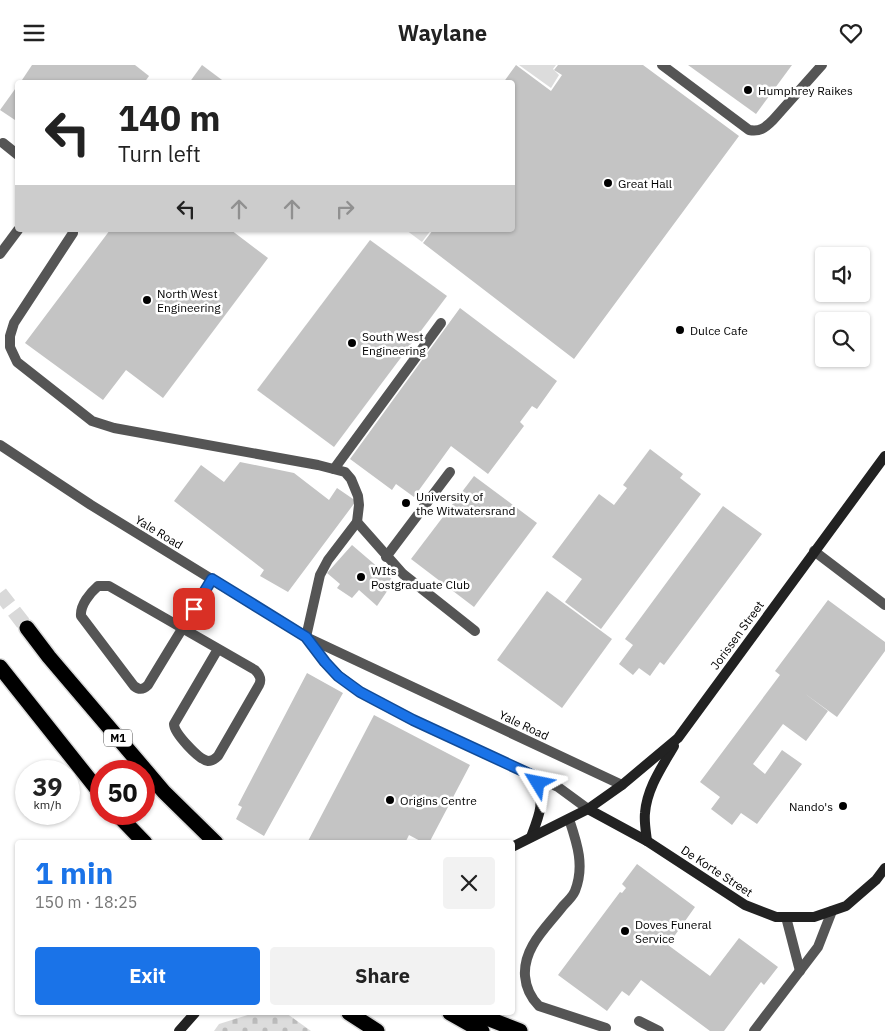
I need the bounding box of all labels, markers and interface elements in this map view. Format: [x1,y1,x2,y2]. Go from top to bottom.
text: Waylane [398,18,487,47]
icon: menu [20,19,48,47]
icon: heart [837,19,865,47]
place label: Humphrey Raikes [758,83,853,98]
marker: Humphrey Raikes [742,84,754,96]
text: 140 m [118,95,221,141]
icon: left [35,100,100,165]
text: Turn left [118,139,201,168]
place label: Great Hall [618,176,672,191]
marker: Great Hall [602,177,614,189]
icon: left [172,195,200,223]
icon: ahead [225,195,253,223]
icon: ahead [278,195,306,223]
icon: right [331,195,359,223]
map controls [815,247,870,367]
button: sound [815,247,870,302]
place label: North West Engineering [157,286,221,315]
marker: North West Engineering [141,294,153,306]
button: search [815,312,870,367]
place label: Dulce Cafe [690,323,748,338]
marker: Dulce Cafe [674,324,686,336]
place label: South West Engineering [362,329,426,358]
marker: South West Engineering [346,337,358,349]
place label: University of the Witwatersrand [416,489,515,518]
marker: University of the Witwatersrand [400,497,412,509]
street label: Yale Road [132,512,186,552]
place label: WIts Postgraduate Club [371,563,470,592]
marker: WIts Postgraduate Club [355,571,367,583]
pin [173,588,215,630]
icon: arrive [180,595,208,623]
street label: Jorissen Street [707,598,767,672]
street label: Yale Road [497,707,551,743]
road number: M1 [104,729,132,746]
position arrow [511,756,563,808]
speed limit sign: 50 [90,760,155,825]
text: 39 [32,770,63,803]
place label: Origins Centre [400,793,477,808]
marker: Origins Centre [384,794,396,806]
text: km/h [33,797,62,812]
place label: Nando's [789,799,833,814]
marker: Nando's [837,800,849,812]
street label: De Korte Street [678,842,756,900]
text: 1 min [35,853,113,892]
button: close [443,857,495,909]
text: 150 m · 18:25 [35,892,137,912]
place label: Doves Funeral Service [635,917,711,946]
marker: Doves Funeral Service [619,925,631,937]
button: Exit [35,947,260,1005]
button: Share [270,947,495,1005]

